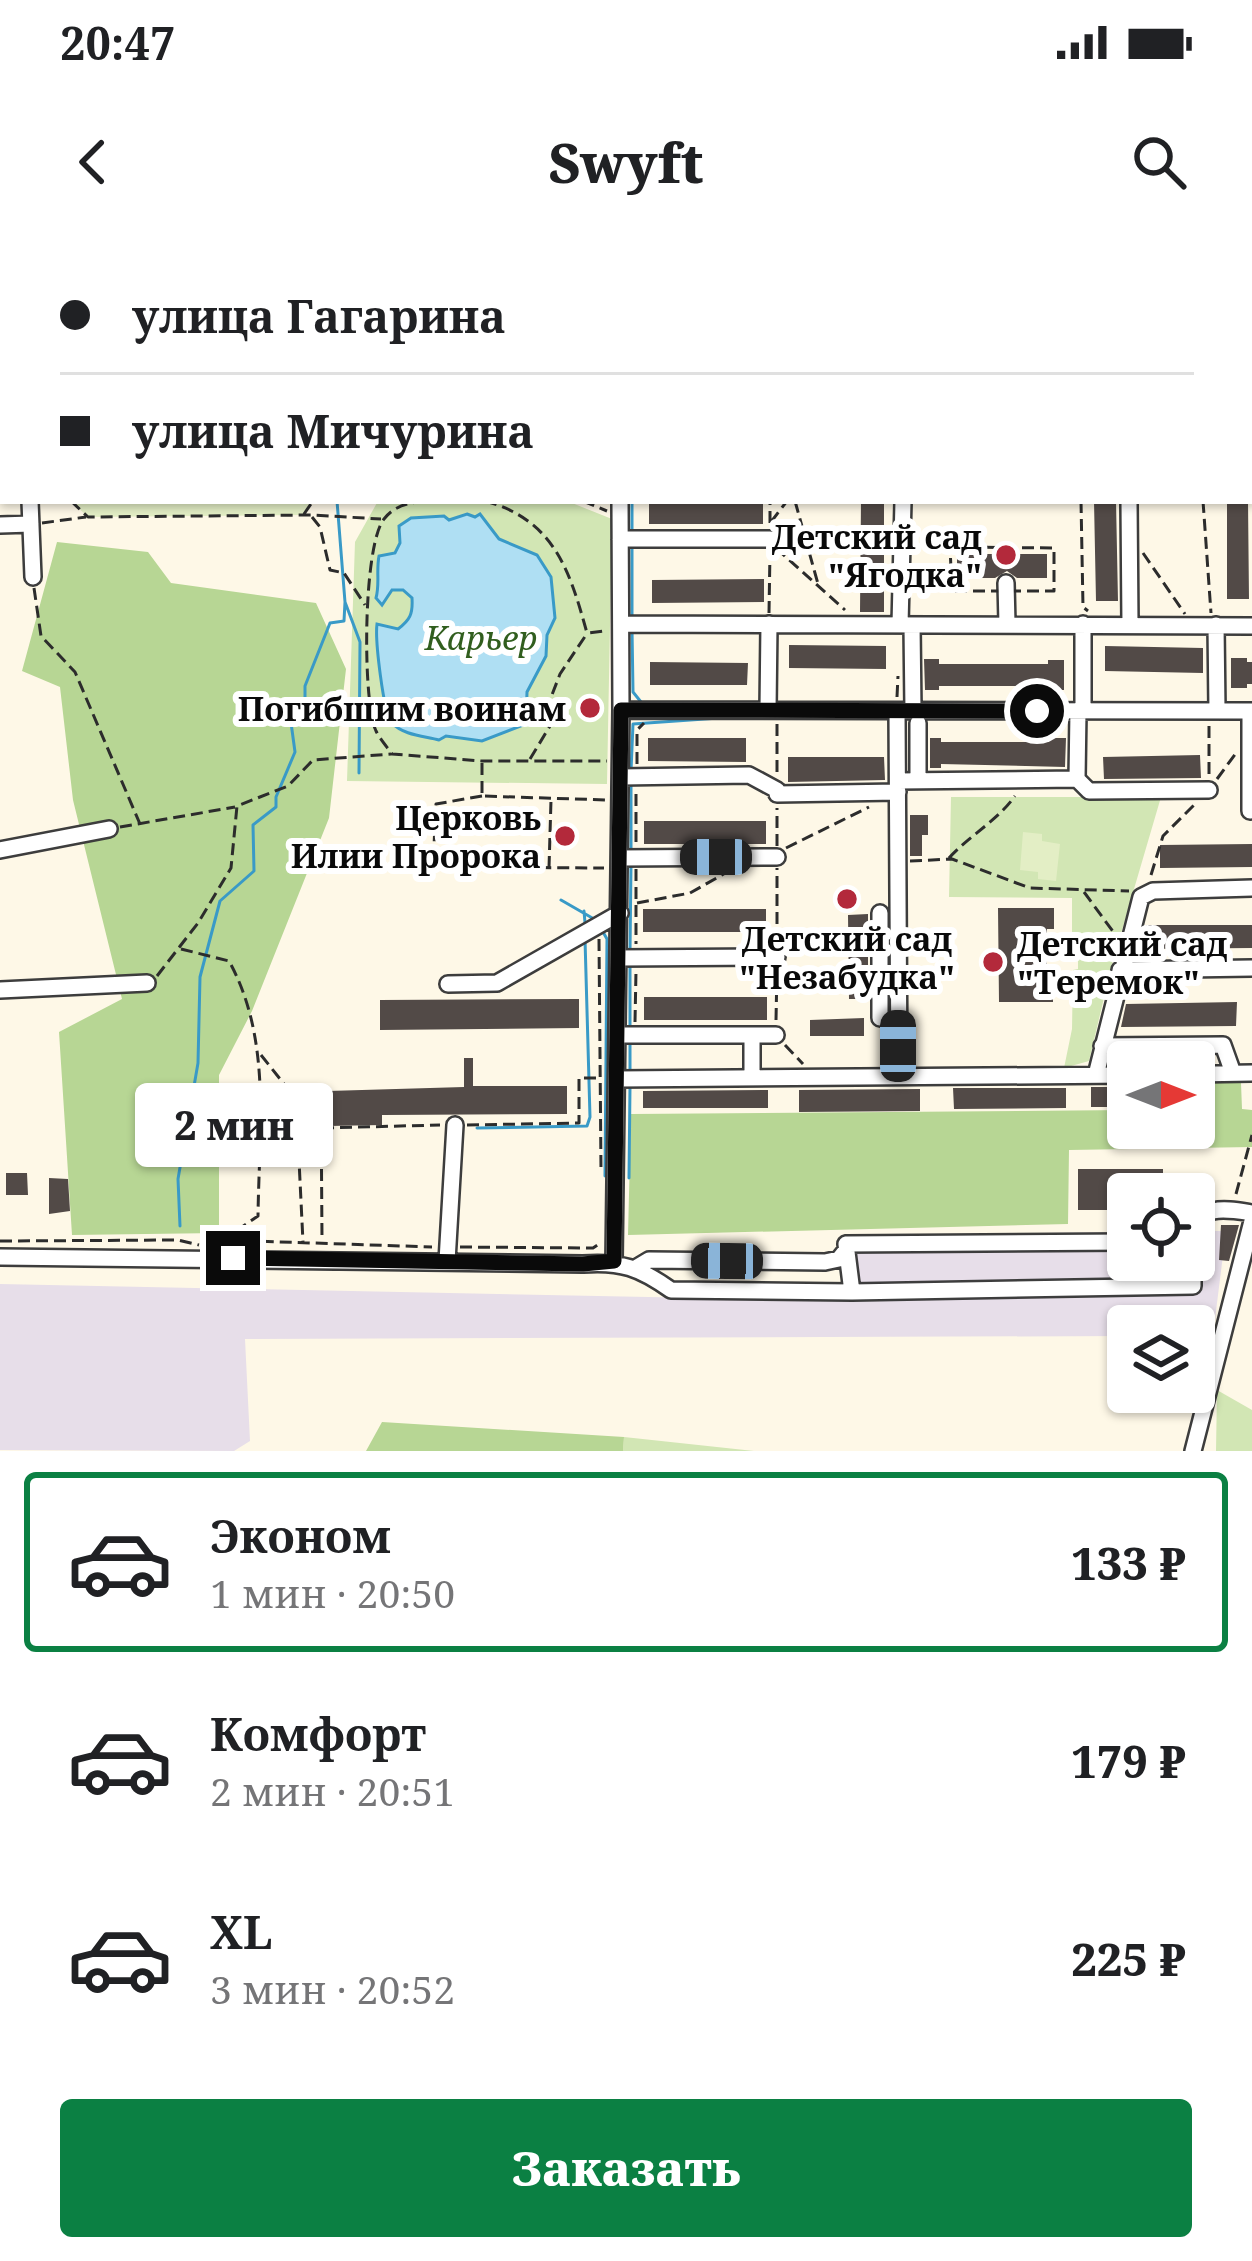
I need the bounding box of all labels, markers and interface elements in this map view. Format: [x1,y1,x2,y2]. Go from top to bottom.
text: 20:47 [60,12,175,73]
text: Swyft [549,125,703,199]
icon: back [60,129,126,195]
icon: search [1126,129,1192,195]
text: улица Гагарина [132,285,506,346]
text: улица Мичурина [132,400,534,461]
place label: Детский сад "Ягодка" [772,514,982,597]
marker: Детский сад "Ягодка" [993,542,1019,568]
park label: Карьер [424,615,537,660]
route start [1010,684,1064,738]
place label: Погибшим воинам [238,686,566,731]
marker: Погибшим воинам [577,695,603,721]
place label: Церковь Илии Пророка [291,795,541,878]
marker: Церковь Илии Пророка [552,823,578,849]
car [680,839,752,875]
marker: Детский сад "Незабудка" [834,886,860,912]
place label: Детский сад "Незабудка" [739,916,955,999]
place label: Детский сад "Теремок" [1017,921,1228,1004]
marker: Детский сад "Теремок" [980,949,1006,975]
car [880,1010,916,1082]
north arrow [1107,1041,1215,1149]
map controls [1107,1041,1215,1413]
callout: 2 мин [134,1084,332,1168]
text: 2 мин [174,1098,294,1151]
button: locate [1107,1173,1215,1281]
route end [206,1231,260,1285]
car [691,1242,763,1280]
button: layers [1107,1305,1215,1413]
text: Эконом [210,1505,391,1566]
icon: car [66,1508,174,1616]
text: 133 ₽ [1071,1532,1186,1593]
text: 1 мин · 20:50 [210,1566,455,1619]
text: Комфорт [210,1703,426,1764]
icon: car [66,1706,174,1814]
text: 179 ₽ [1071,1730,1186,1791]
text: 2 мин · 20:51 [210,1764,455,1817]
text: XL [210,1901,272,1962]
icon: car [66,1904,174,2012]
text: 225 ₽ [1071,1928,1186,1989]
text: 3 мин · 20:52 [210,1962,455,2015]
button: Заказать [60,2099,1192,2237]

